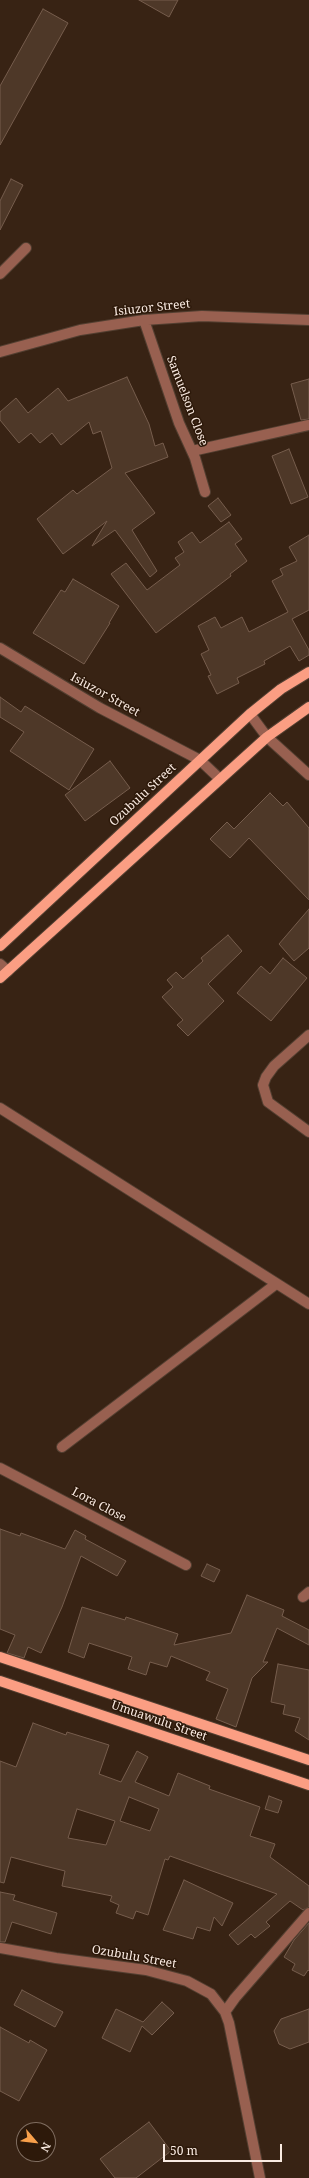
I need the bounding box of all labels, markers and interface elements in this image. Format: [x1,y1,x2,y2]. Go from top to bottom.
street label: Isiuzor Street [113,297,191,319]
street label: Samuelson Close [163,354,211,448]
street label: Isiuzor Street [68,670,142,720]
street label: Ozubulu Street [107,761,179,829]
street label: Lora Close [69,1485,129,1525]
street label: Umuawulu Street [109,1698,209,1744]
street label: Ozubulu Street [91,1942,177,1972]
north arrow [16,2122,56,2162]
scale bar [165,2136,284,2162]
text: N [37,2140,55,2155]
text: 50 m [170,2142,198,2159]

